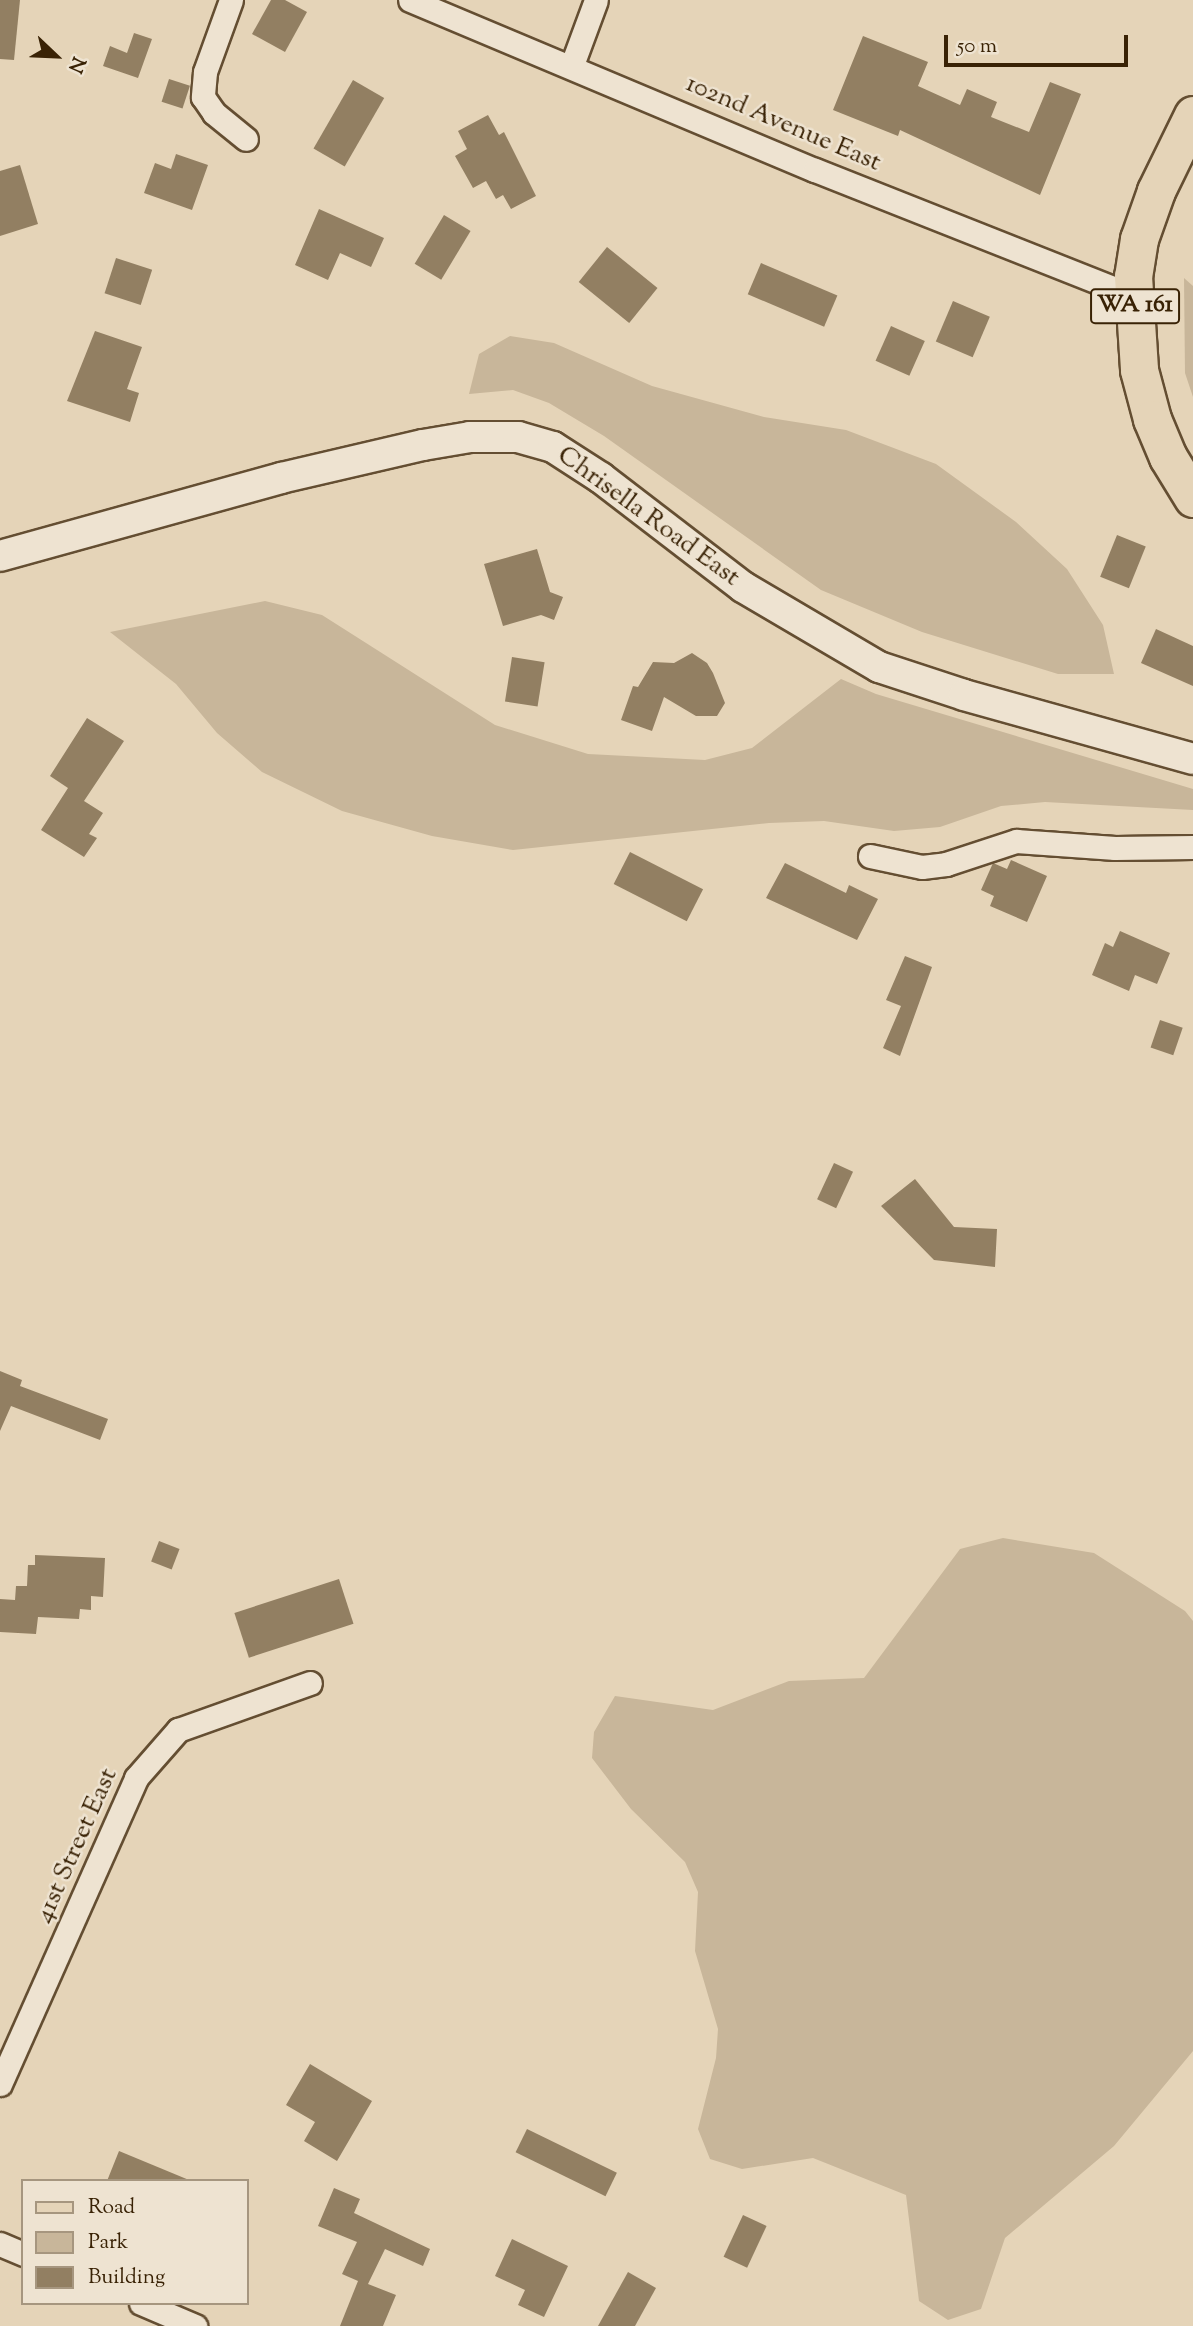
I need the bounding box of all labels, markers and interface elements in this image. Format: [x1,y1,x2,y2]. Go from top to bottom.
north arrow [21,21,91,91]
scale bar [948,21,1132,65]
text: 50 m [957,32,997,62]
text: N [60,52,91,77]
street label: 102nd Avenue East [681,69,885,179]
road number: WA 161 [1090,286,1180,326]
street label: Chrisella Road East [551,440,745,594]
street label: 41st Street East [29,1764,125,1928]
legend [21,2179,248,2305]
text: Road [88,2193,135,2223]
text: Park [88,2228,128,2258]
text: Building [88,2263,165,2293]

